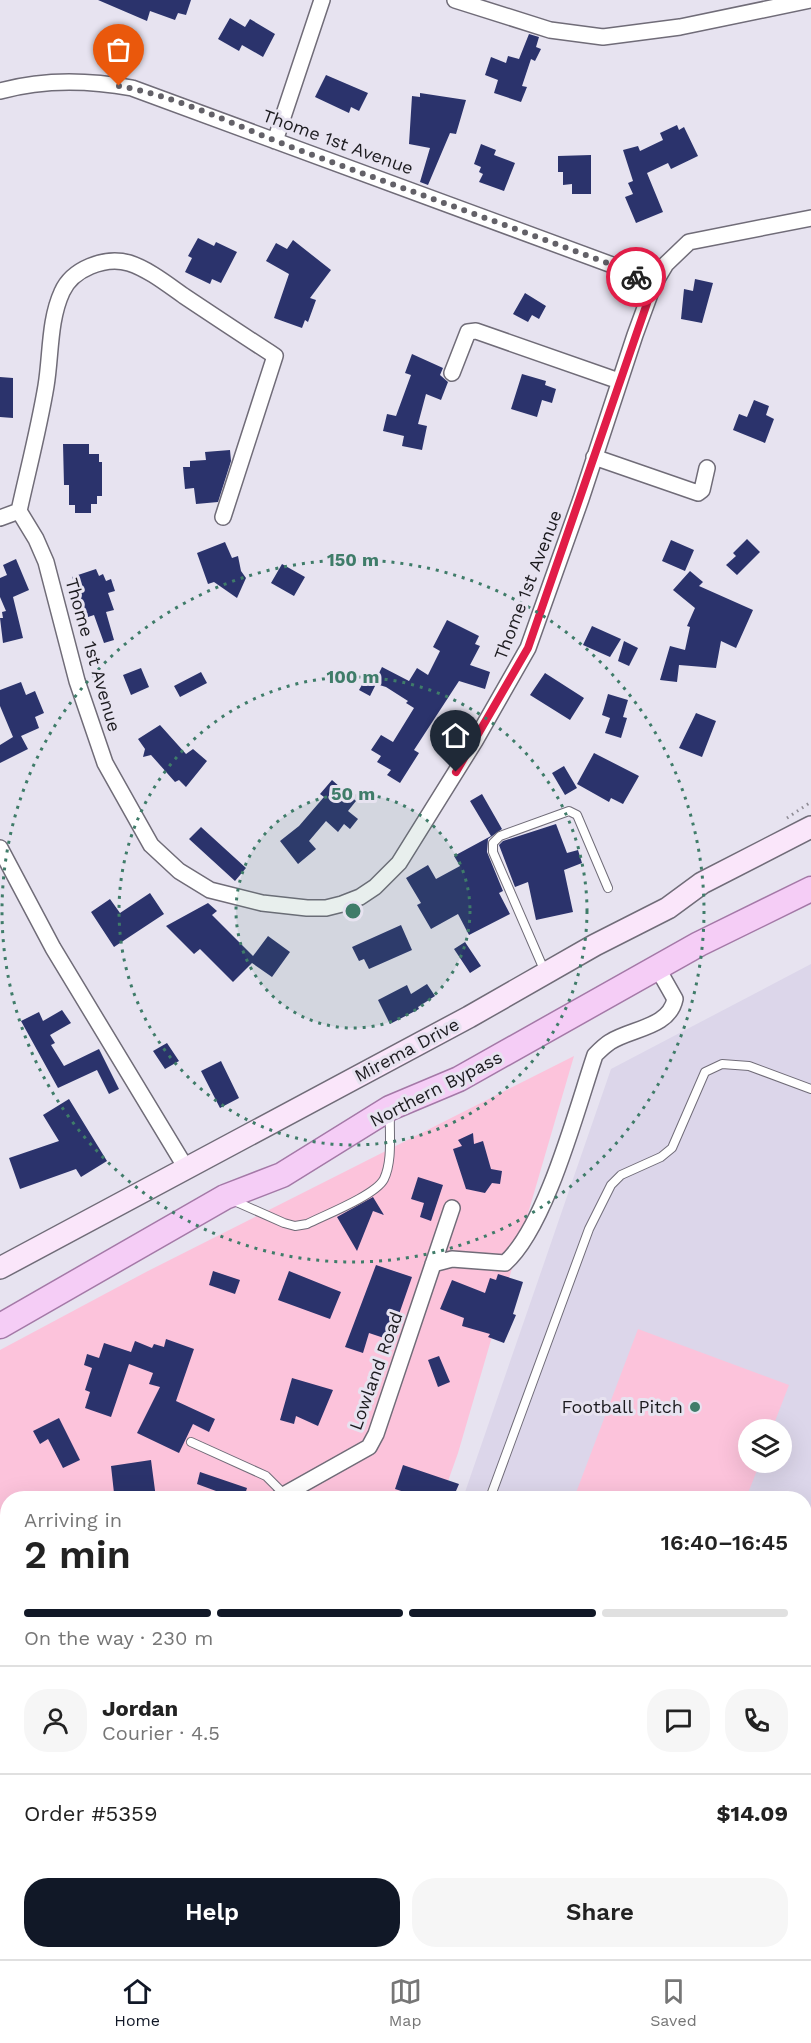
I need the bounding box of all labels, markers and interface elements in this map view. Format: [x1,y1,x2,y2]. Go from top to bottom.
pin [93,24,144,86]
icon: bag [102,33,135,66]
street label: Thome 1st Avenue [260,104,416,179]
courier [606,247,666,307]
icon: bike [620,261,653,294]
street label: Thome 1st Avenue [489,507,566,663]
text: 150 m [327,549,379,570]
street label: Thome 1st Avenue [61,576,125,734]
text: 100 m [326,666,380,687]
pin [430,710,481,772]
icon: home [439,719,472,752]
text: 50 m [331,783,375,804]
centre of rings [343,901,363,921]
street label: Mirema Drive [351,1013,463,1086]
street label: Northern Bypass [366,1046,506,1131]
street label: Lowland Road [344,1309,407,1433]
place label: Football Pitch [562,1396,683,1417]
marker: Football Pitch [688,1400,702,1414]
map controls [738,1419,792,1473]
button: layers [738,1419,792,1473]
text: Arriving in [24,1508,122,1532]
text: 16:40–16:45 [661,1530,788,1555]
text: 2 min [24,1532,131,1577]
text: On the way · 230 m [24,1626,213,1650]
button: person [24,1689,87,1752]
button: chat [647,1689,710,1752]
button: phone [725,1689,788,1752]
text: Jordan [102,1696,178,1721]
text: Courier · 4.5 [102,1721,220,1745]
text: Order #5359 [24,1801,158,1826]
text: $14.09 [716,1801,788,1826]
button: Help [24,1878,400,1947]
button: Share [412,1878,788,1947]
tab: Home [114,1975,160,2030]
tab: Map [389,1975,422,2030]
tab: Saved [650,1975,697,2030]

